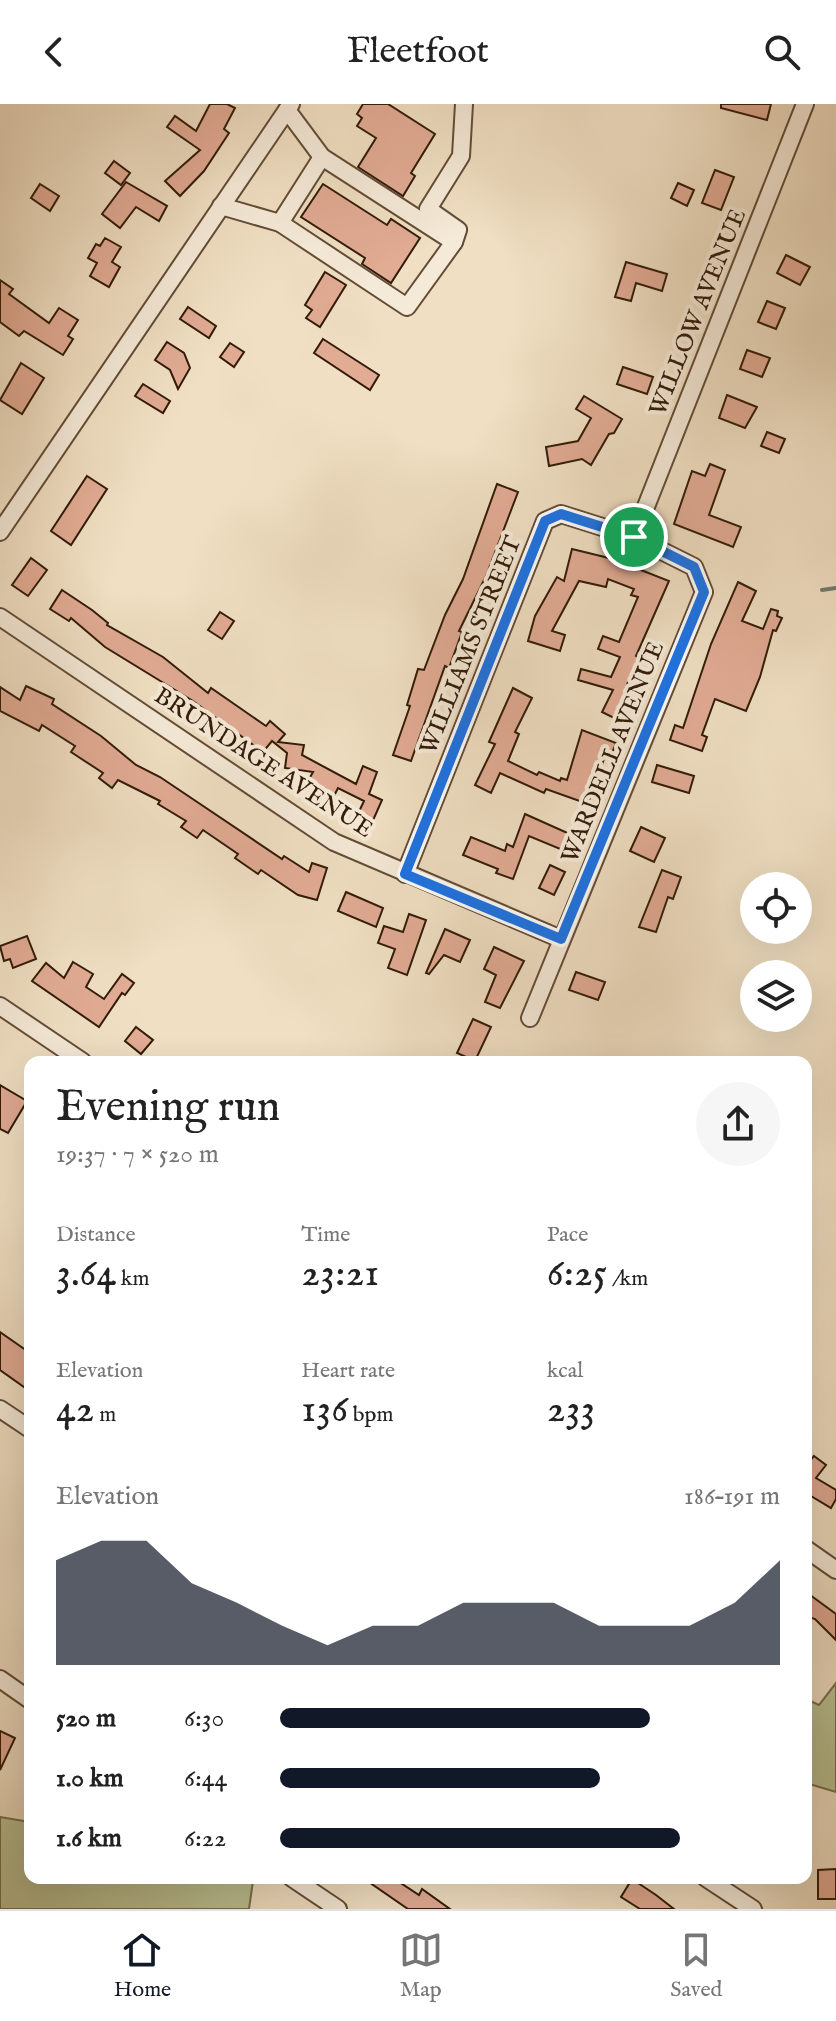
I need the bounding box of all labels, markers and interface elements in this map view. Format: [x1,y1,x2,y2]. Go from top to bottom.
text: Fleetfoot [347,29,489,75]
icon: back [32,30,76,74]
icon: search [760,30,804,74]
street label: WILLOW AVENUE [643,205,754,421]
pin [600,503,668,571]
icon: arrive [612,515,656,559]
street label: WILLIAMS STREET [413,531,530,759]
street label: WARDELL AVENUE [555,637,672,868]
street label: BRUNDAGE AVENUE [148,681,379,846]
map controls [740,872,812,1032]
button: locate [740,872,812,944]
button: layers [740,960,812,1032]
text: Evening run [56,1080,280,1136]
button: share [696,1082,780,1166]
text: 19:37 · 7 × 520 m [56,1138,219,1171]
text: Distance [56,1221,136,1249]
text: Time [301,1221,350,1249]
text: Pace [547,1221,588,1249]
text: 3.64 [56,1249,116,1300]
text: 23:21 [301,1249,379,1300]
text: 6:25 [547,1249,607,1300]
text: km [116,1265,150,1293]
text: /km [607,1265,648,1293]
text: Elevation [56,1357,143,1385]
text: Heart rate [301,1357,395,1385]
text: kcal [547,1357,583,1385]
text: 42 [56,1385,94,1436]
text: 136 [301,1385,348,1436]
text: 233 [547,1385,595,1436]
text: m [94,1401,116,1429]
text: bpm [348,1401,393,1429]
text: Elevation [56,1480,159,1513]
text: 186–191 m [684,1480,780,1513]
text: 520 m [56,1702,116,1735]
text: 6:30 [184,1702,224,1735]
text: 1.0 km [56,1762,124,1795]
text: 6:44 [184,1762,227,1795]
text: 1.6 km [56,1822,122,1855]
text: 6:22 [184,1822,226,1855]
tab: Home [114,1928,171,2004]
tab: Map [399,1928,443,2004]
tab: Saved [670,1928,722,2004]

